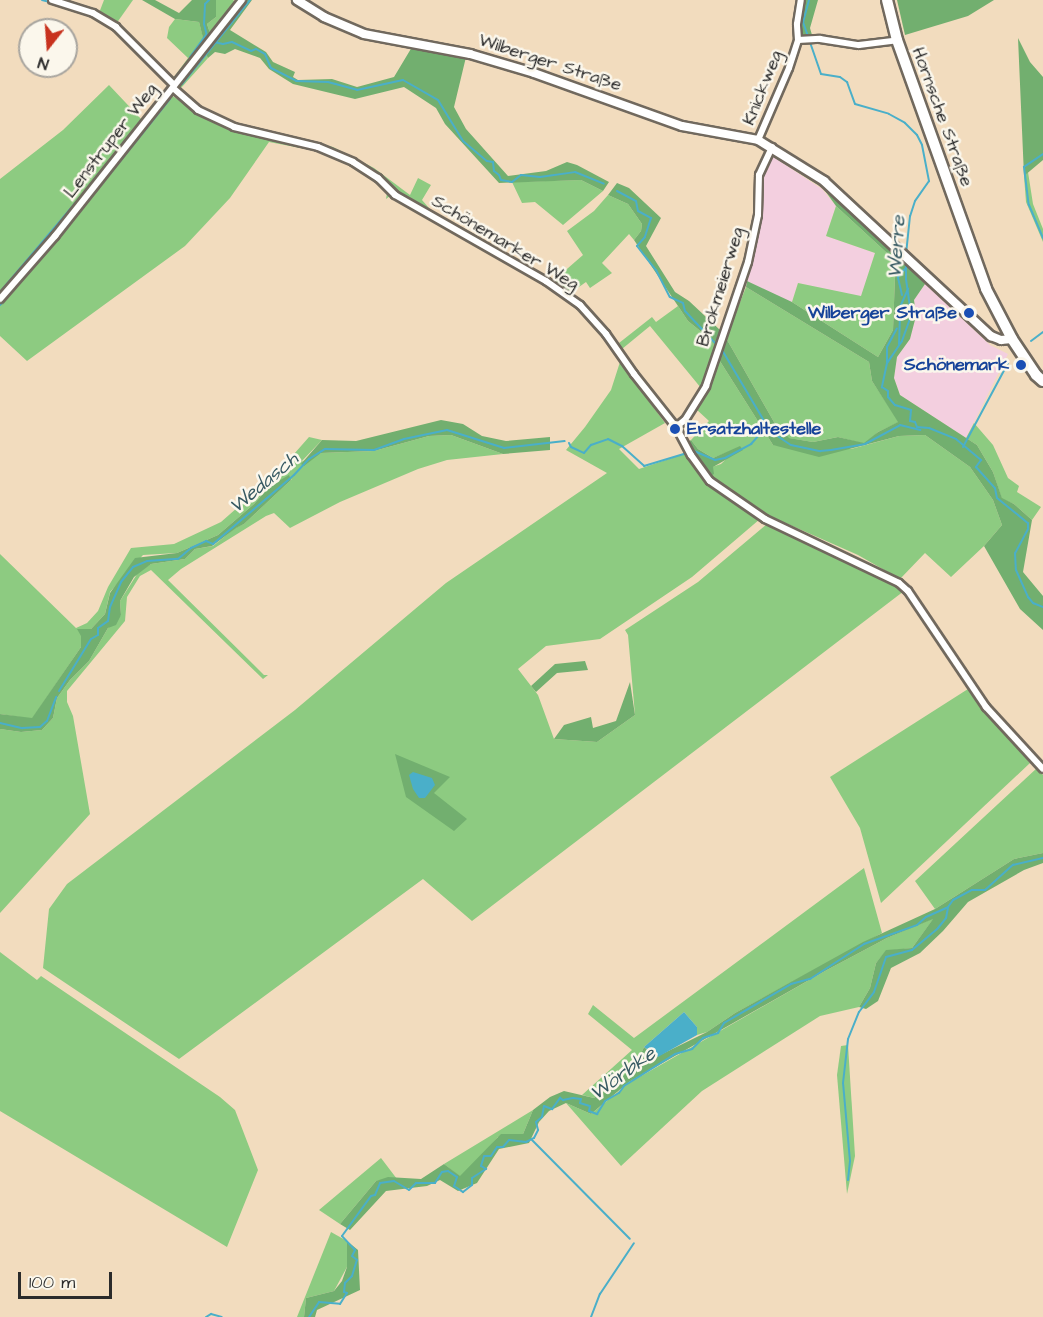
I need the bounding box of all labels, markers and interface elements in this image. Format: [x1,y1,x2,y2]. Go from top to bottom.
north arrow [18,18,78,78]
street label: Wilberger Straße [476,30,624,96]
street label: Hornsche Straße [907,44,977,190]
street label: Knickweg [738,47,788,129]
text: N [35,51,51,75]
street label: Lenstruper Weg [60,79,162,203]
street label: Schönemarker Weg [428,191,582,295]
water label: Werre [883,215,911,279]
street label: Brokmeierweg [693,225,749,349]
place label: Wilberger Straße [808,302,957,324]
marker: Wilberger Straße [962,306,976,320]
place label: Schönemark [904,354,1009,376]
marker: Schönemark [1014,358,1028,372]
place label: Ersatzhaltestelle [687,418,821,440]
marker: Ersatzhaltestelle [668,422,682,436]
water label: Wedasch [225,447,303,519]
water label: Wörbke [585,1042,661,1106]
scale bar [21,1260,116,1298]
text: 100 m [29,1270,75,1295]

